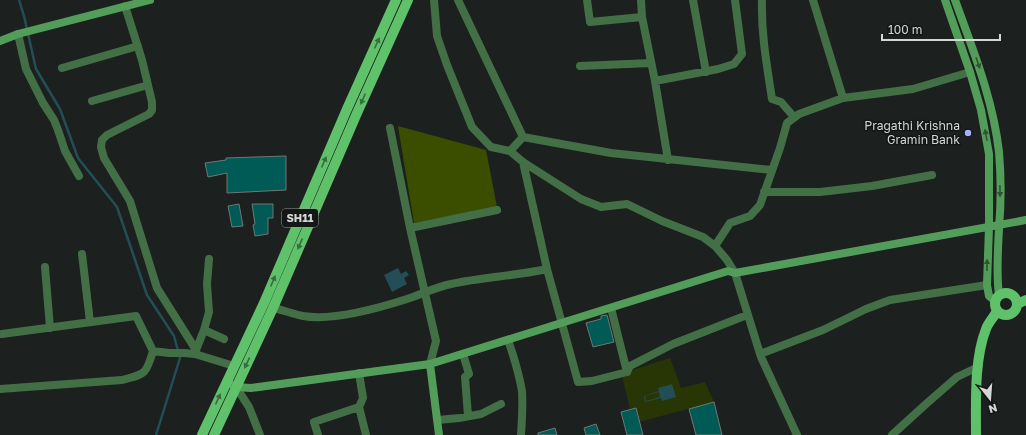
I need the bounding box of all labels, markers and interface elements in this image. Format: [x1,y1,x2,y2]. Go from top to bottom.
scale bar [882,16,1000,42]
text: 100 m [888,22,922,37]
one-way arrow [374,37,380,49]
one-way arrow [975,58,981,70]
one-way arrow [360,94,366,105]
place label: Pragathi Krishna Gramin Bank [864,118,960,147]
marker: Pragathi Krishna Gramin Bank [963,128,973,138]
one-way arrow [982,129,988,142]
one-way arrow [321,156,327,168]
one-way arrow [997,185,1003,198]
road number: SH11 [282,209,318,227]
one-way arrow [297,239,303,251]
one-way arrow [984,258,990,271]
one-way arrow [270,276,276,287]
one-way arrow [244,357,250,369]
north arrow [970,379,1010,419]
one-way arrow [216,393,222,405]
text: N [987,402,999,416]

